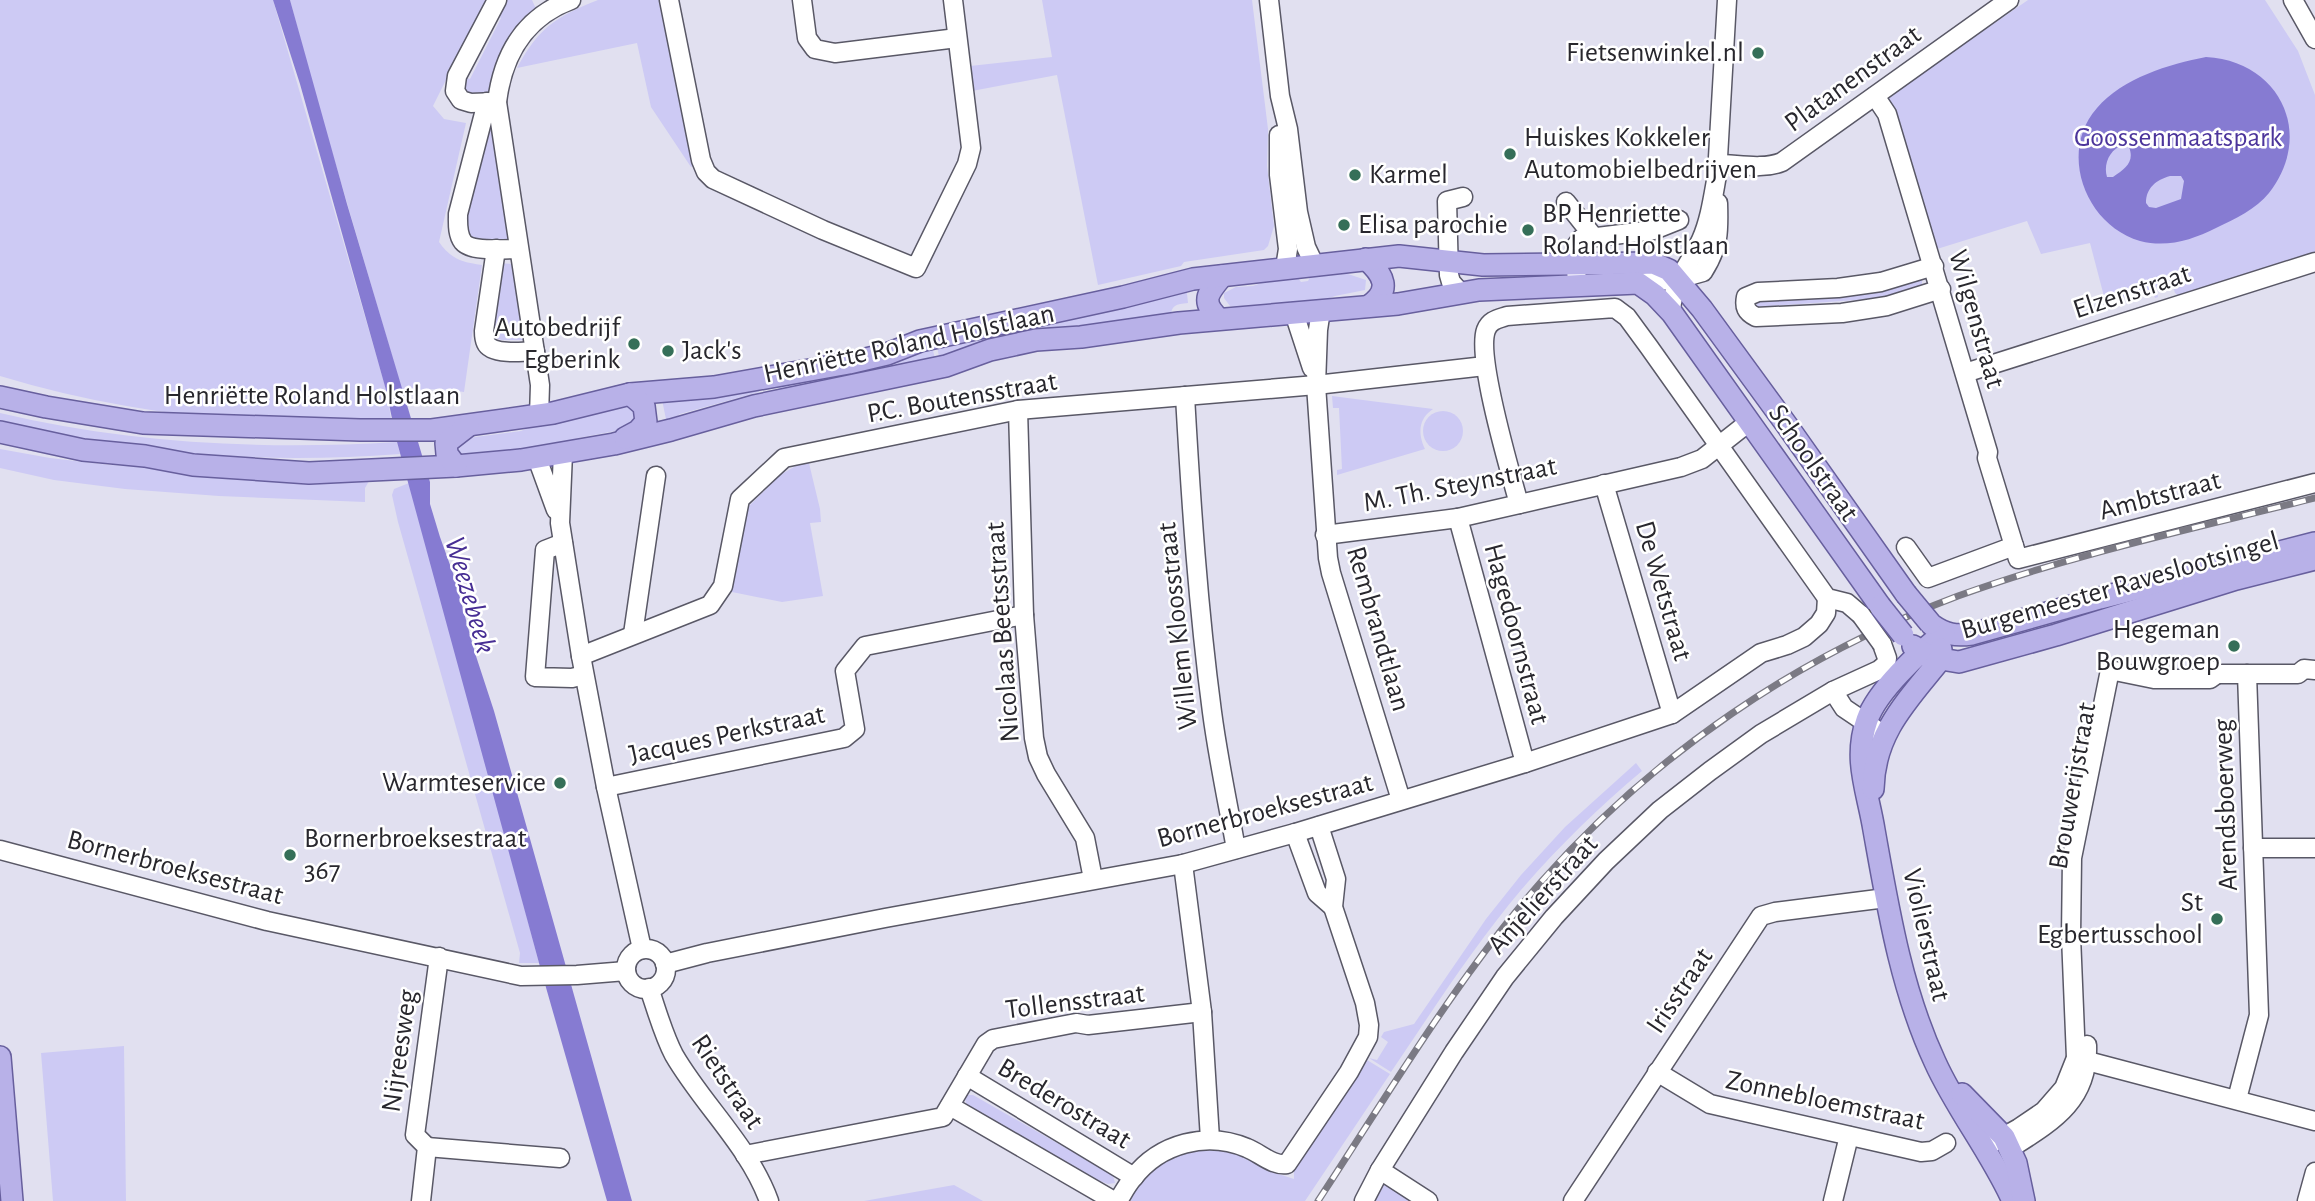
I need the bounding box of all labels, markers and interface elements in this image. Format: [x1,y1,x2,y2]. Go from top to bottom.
street label: Platanenstraat [1780,20,1926,138]
place label: Fietsenwinkel.nl [1566,39,1744,67]
marker: Fietsenwinkel.nl [1750,45,1766,61]
place label: Huiskes Kokkeler Automobielbedrijven [1524,124,1757,184]
park label: Goossenmaatspark [2074,124,2282,152]
marker: Huiskes Kokkeler Automobielbedrijven [1502,146,1518,162]
place label: Karmel [1369,161,1448,189]
marker: Karmel [1347,167,1363,183]
place label: BP Henriette Roland Holstlaan [1542,200,1729,260]
place label: Elisa parochie [1358,211,1508,239]
marker: Elisa parochie [1336,217,1352,233]
marker: BP Henriette Roland Holstlaan [1520,222,1536,238]
street label: Wilgenstraat [1943,247,2009,391]
street label: Elzenstraat [2070,260,2194,324]
street label: Henriëtte Roland Holstlaan [761,300,1057,388]
place label: Autobedrijf Egberink [494,314,622,374]
marker: Autobedrijf Egberink [626,336,642,352]
place label: Jack's [682,337,742,365]
marker: Jack's [660,343,676,359]
street label: P.C. Boutensstraat [865,368,1059,428]
street label: Henriëtte Roland Holstlaan [164,382,460,410]
street label: Schoolstraat [1763,400,1863,526]
street label: M. Th. Steynstraat [1361,453,1559,517]
street label: Ambtstraat [2096,466,2224,526]
street label: De Wetstraat [1630,518,1696,664]
street label: Nicolaas Beetsstraat [981,521,1025,743]
street label: Willem Kloosstraat [1153,521,1203,731]
street label: Burgemeester Raveslootsingel [1958,527,2282,645]
water label: Weezebeek [439,533,501,657]
street label: Hagedoornstraat [1478,540,1554,728]
street label: Rembrandtlaan [1341,543,1415,715]
place label: Hegeman Bouwgroep [2096,616,2220,676]
marker: Hegeman Bouwgroep [2226,638,2242,654]
street label: Brouwerijstraat [2045,700,2101,872]
street label: Jacques Perkstraat [627,701,827,769]
street label: Arendsboerweg [2209,718,2243,892]
place label: Warmteservice [382,769,546,797]
street label: Bornerbroeksestraat [1154,769,1376,853]
marker: Warmteservice [552,775,568,791]
place label: Bornerbroeksestraat 367 [304,825,526,885]
street label: Bornerbroeksestraat [64,826,286,910]
street label: Anjelierstraat [1483,830,1603,960]
marker: Bornerbroeksestraat 367 [282,847,298,863]
street label: Violierstraat [1897,866,1955,1004]
place label: St Egbertusschool [2037,889,2203,949]
marker: St Egbertusschool [2209,911,2225,927]
street label: Irisstraat [1641,943,1719,1039]
street label: Tollensstraat [1004,980,1146,1024]
street label: Nijreesweg [378,988,422,1114]
street label: Rietstraat [685,1030,769,1134]
street label: Brederostraat [993,1053,1135,1155]
street label: Zonnebloemstraat [1723,1066,1927,1136]

